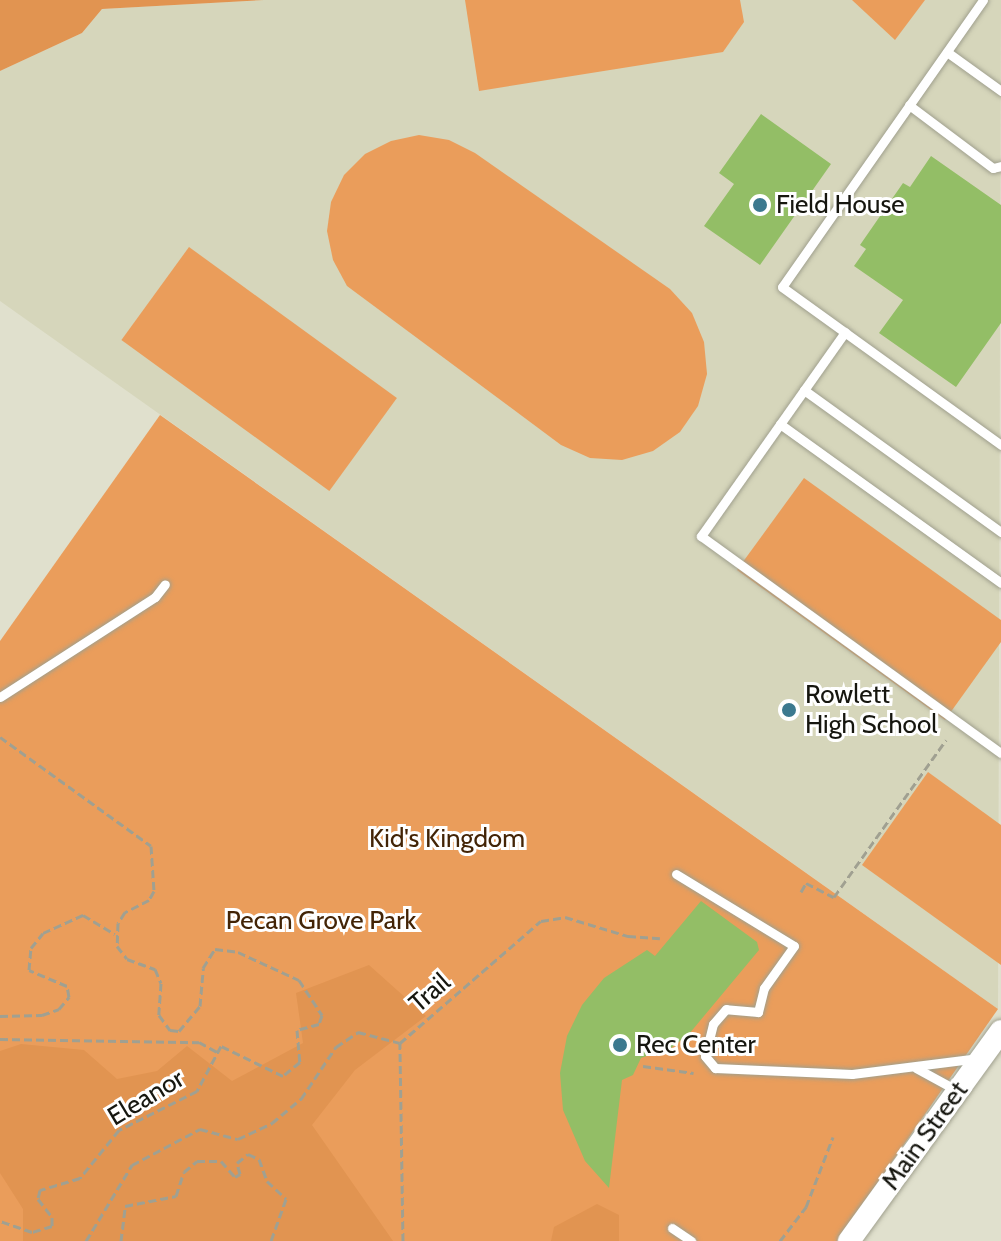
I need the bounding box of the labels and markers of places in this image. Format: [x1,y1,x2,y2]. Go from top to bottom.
place label: Field House [776,189,905,221]
marker: Field House [751,196,769,214]
place label: Rowlett High School [805,679,937,740]
marker: Rowlett High School [780,701,798,719]
place label: Rec Center [636,1029,756,1061]
marker: Rec Center [611,1036,629,1054]

